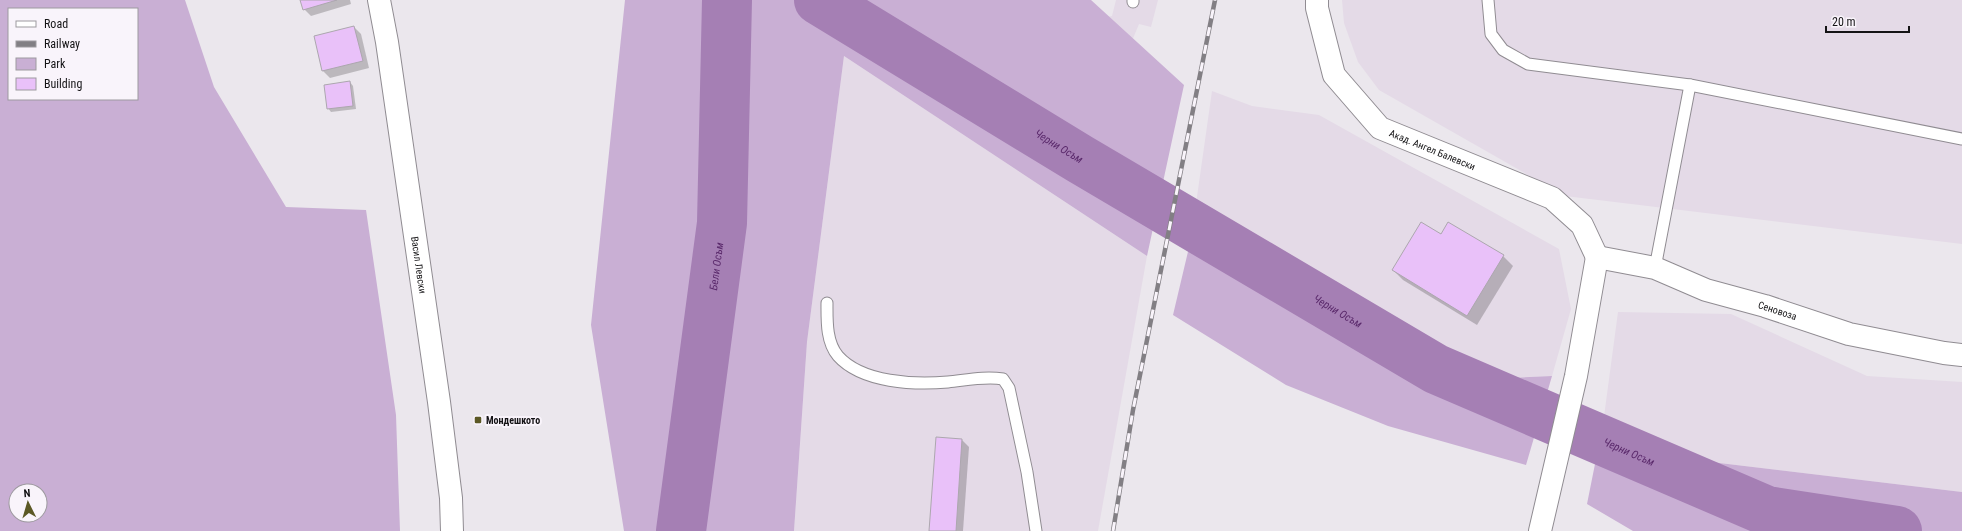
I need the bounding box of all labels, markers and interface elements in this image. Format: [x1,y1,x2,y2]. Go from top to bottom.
legend [8,8,138,100]
scale bar [1826,8,1909,34]
text: 20 m [1832,15,1856,29]
text: Road [44,17,68,31]
text: Railway [44,37,80,51]
text: Park [44,57,66,71]
text: Building [44,77,82,91]
water label: Черни Осъм [1032,127,1085,166]
street label: Акад. Ангел Балевски [1388,127,1477,172]
street label: Васил Левски [409,236,428,294]
water label: Бели Осъм [707,241,726,291]
water label: Черни Осъм [1311,292,1364,331]
street label: Сеновоза [1757,299,1798,322]
marker: Мондешкото [473,415,483,425]
place label: Мондешкото [486,415,540,426]
water label: Черни Осъм [1601,436,1656,469]
north arrow [8,483,48,523]
text: N [23,487,31,500]

